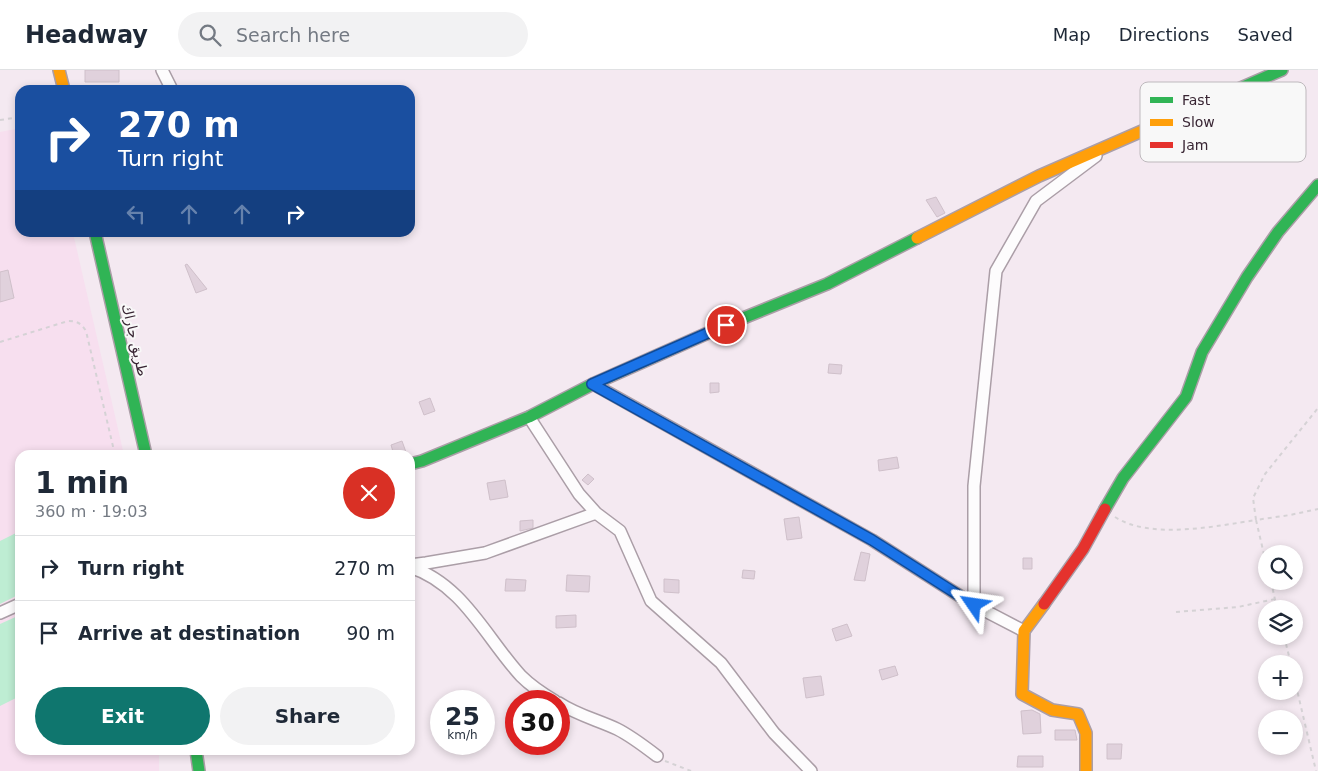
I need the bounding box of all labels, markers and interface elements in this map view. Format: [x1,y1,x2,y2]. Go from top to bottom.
search box [178,12,528,57]
text: Headway [25,21,148,49]
icon: search [196,21,224,49]
text: Search here [236,24,350,46]
text: Map [1053,24,1091,45]
text: Directions [1119,24,1209,45]
text: Saved [1237,24,1293,45]
legend [1140,82,1306,162]
text: Fast [1182,92,1211,108]
icon: right [35,105,100,170]
text: 270 m [118,105,240,145]
text: Slow [1182,114,1215,130]
text: Jam [1181,137,1208,153]
text: Turn right [118,146,223,171]
icon: left [122,200,150,228]
icon: ahead [175,200,203,228]
icon: ahead [228,200,256,228]
icon: right [281,200,309,228]
street label: طريق جاراك [118,302,151,378]
pin [705,304,747,346]
icon: arrive [712,311,740,339]
text: 1 min [35,465,129,500]
button: close [343,467,395,519]
text: 360 m · 19:03 [35,502,148,521]
map controls [1258,545,1303,755]
button: search [1258,545,1303,590]
icon: right [35,554,63,582]
text: Turn right [78,557,184,579]
text: 270 m [334,557,395,579]
position arrow [947,578,999,630]
button: layers [1258,600,1303,645]
icon: arrive [35,619,63,647]
text: Arrive at destination [78,622,300,644]
text: 90 m [346,622,395,644]
button: + [1258,655,1303,700]
button: Exit [35,687,210,745]
button: Share [220,687,395,745]
speed limit sign: 30 [505,690,570,755]
text: 25 [445,702,480,731]
button: − [1258,710,1303,755]
text: km/h [447,728,478,742]

